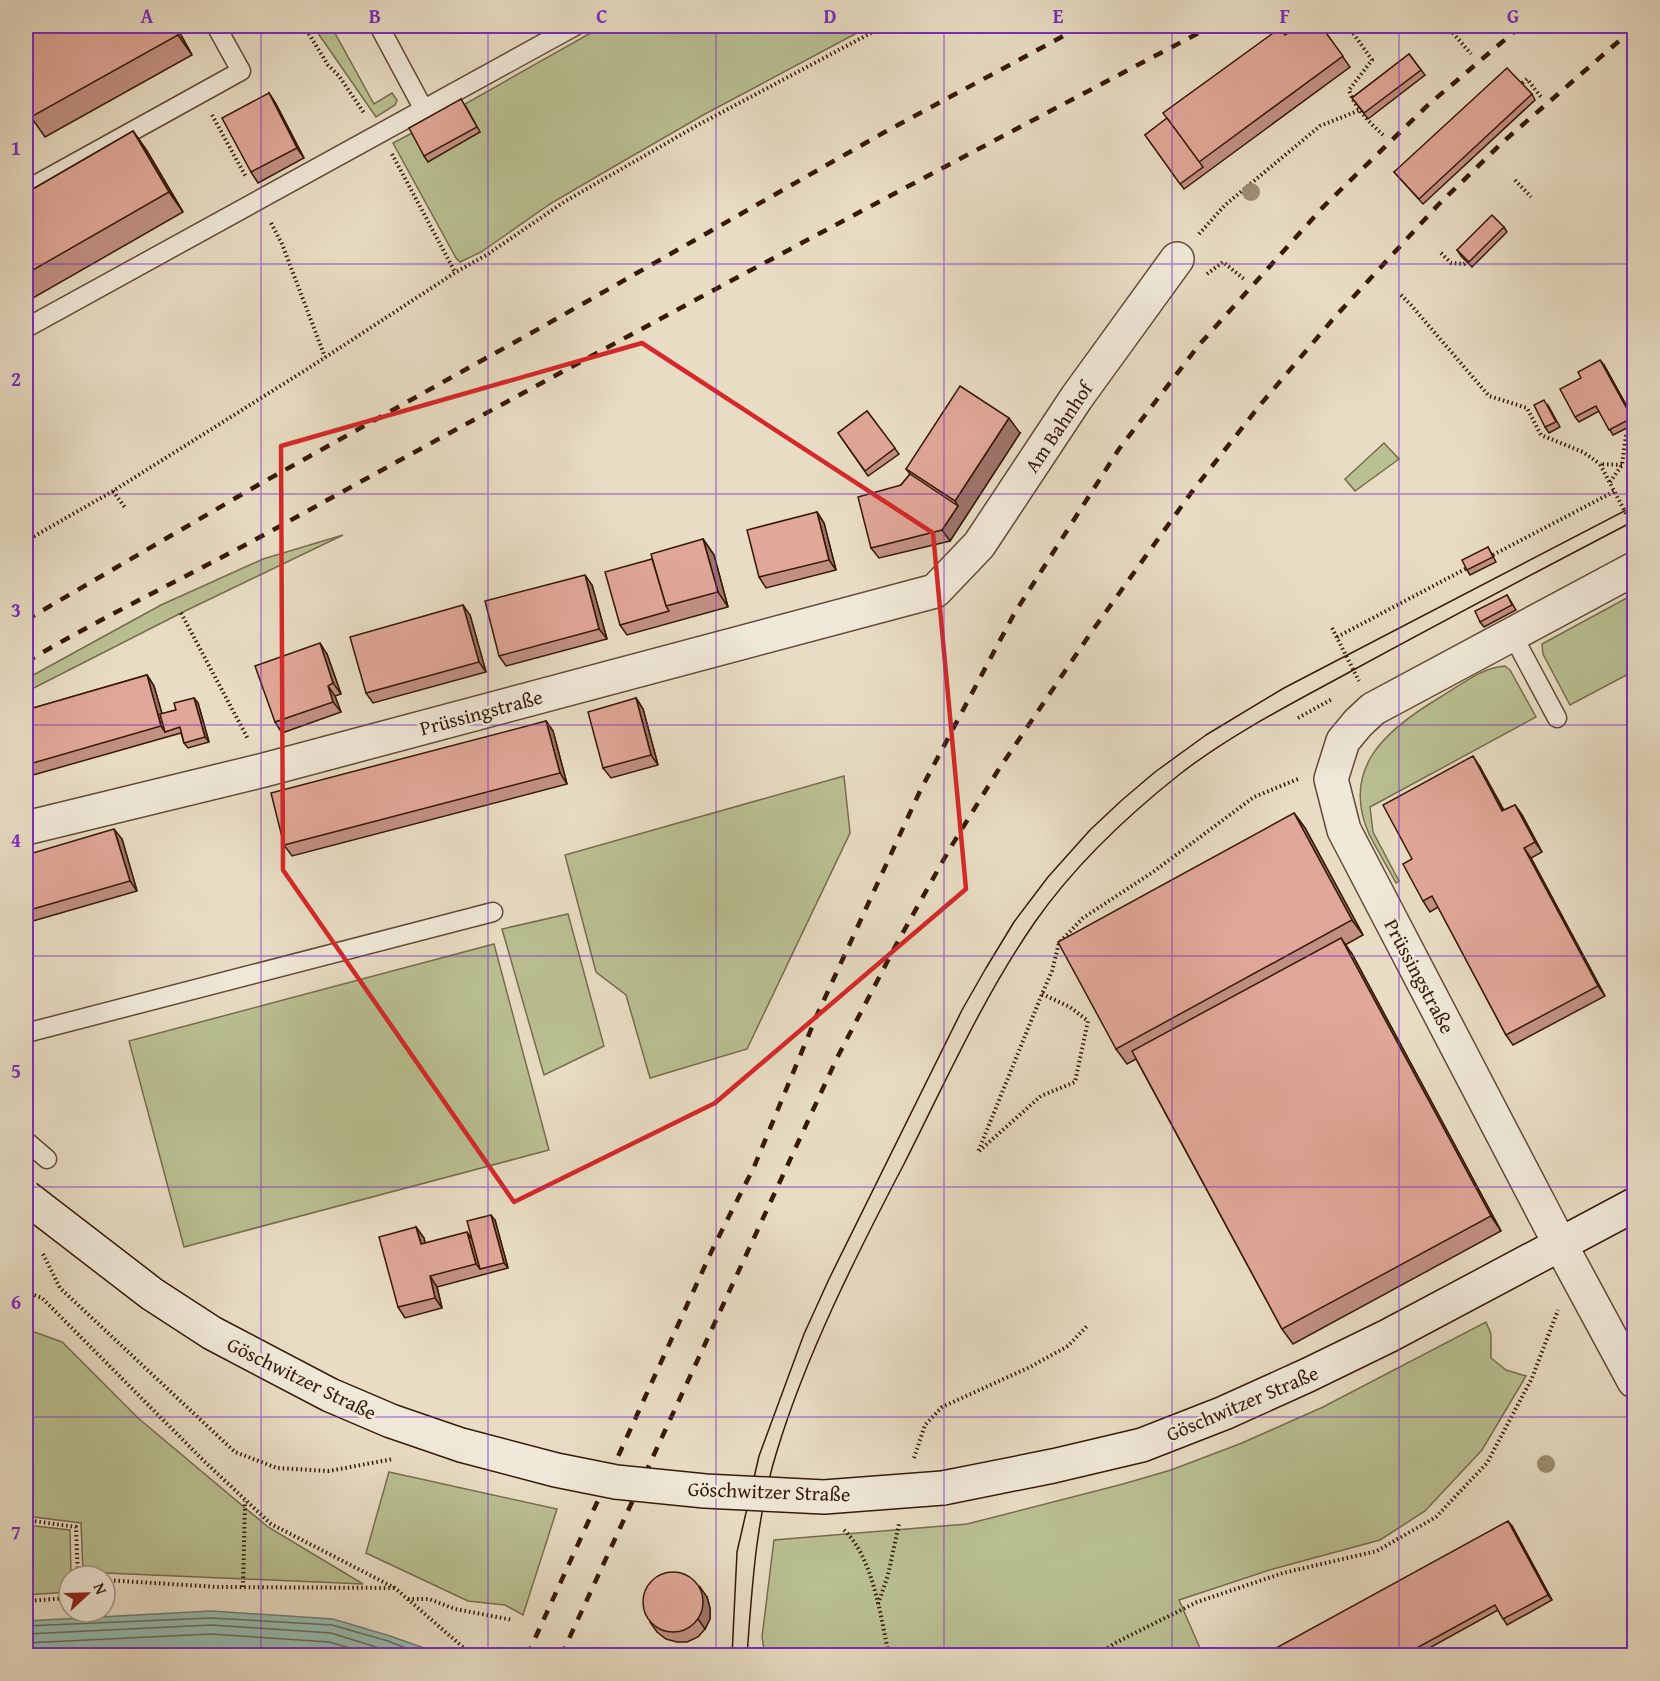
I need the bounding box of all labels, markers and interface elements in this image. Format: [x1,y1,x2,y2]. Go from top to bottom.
text: A [141,1,154,30]
text: B [369,1,381,30]
text: C [596,1,608,30]
text: D [823,1,837,30]
text: E [1053,1,1064,30]
text: F [1280,1,1290,30]
text: G [1507,1,1519,30]
text: 1 [11,133,21,162]
text: 2 [11,364,21,393]
street label: Am Bahnhof [1017,374,1101,478]
text: 3 [11,595,21,624]
street label: Prüssingstraße [416,682,546,742]
text: 4 [11,825,21,854]
street label: Prüssingstraße [1378,914,1462,1038]
text: 5 [11,1056,21,1085]
text: 6 [11,1287,21,1316]
street label: Göschwitzer Straße [222,1329,382,1427]
street label: Göschwitzer Straße [1161,1358,1323,1448]
street label: Göschwitzer Straße [687,1474,851,1508]
text: 7 [11,1517,21,1546]
north arrow [57,1564,117,1624]
text: N [88,1579,114,1598]

